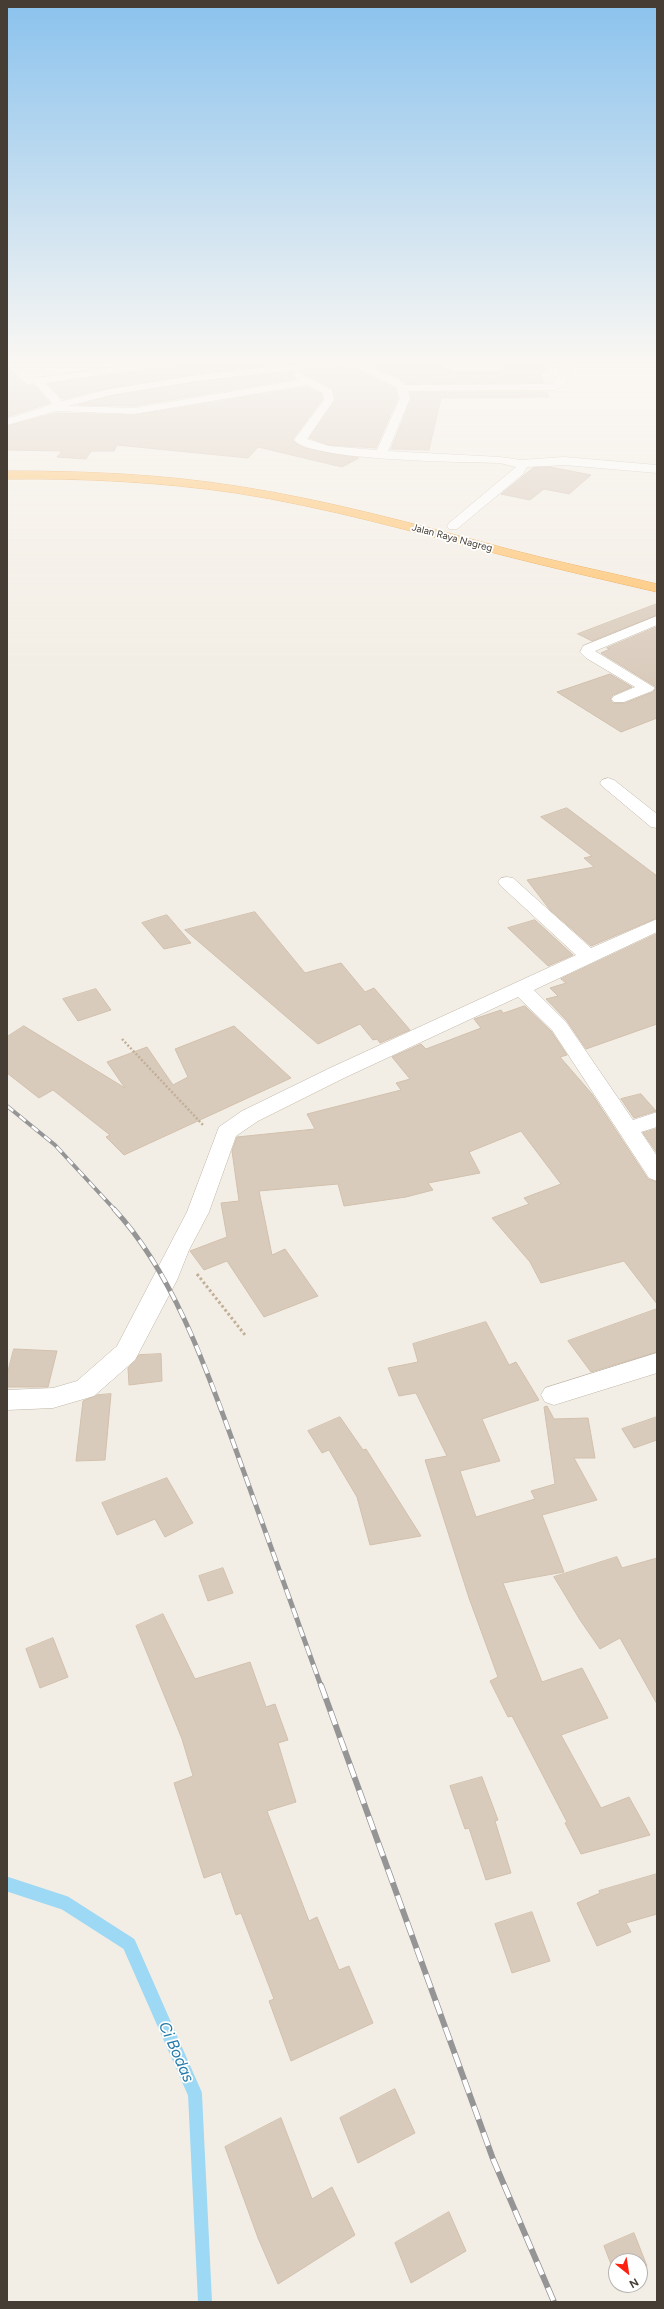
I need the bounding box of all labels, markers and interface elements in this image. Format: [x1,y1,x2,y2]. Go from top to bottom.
street label: Jalan Raya Nagreg [410,521,494,555]
water label: Ci Bodas [154,2019,198,2085]
north arrow [608,2253,648,2293]
text: N [627,2275,641,2291]

